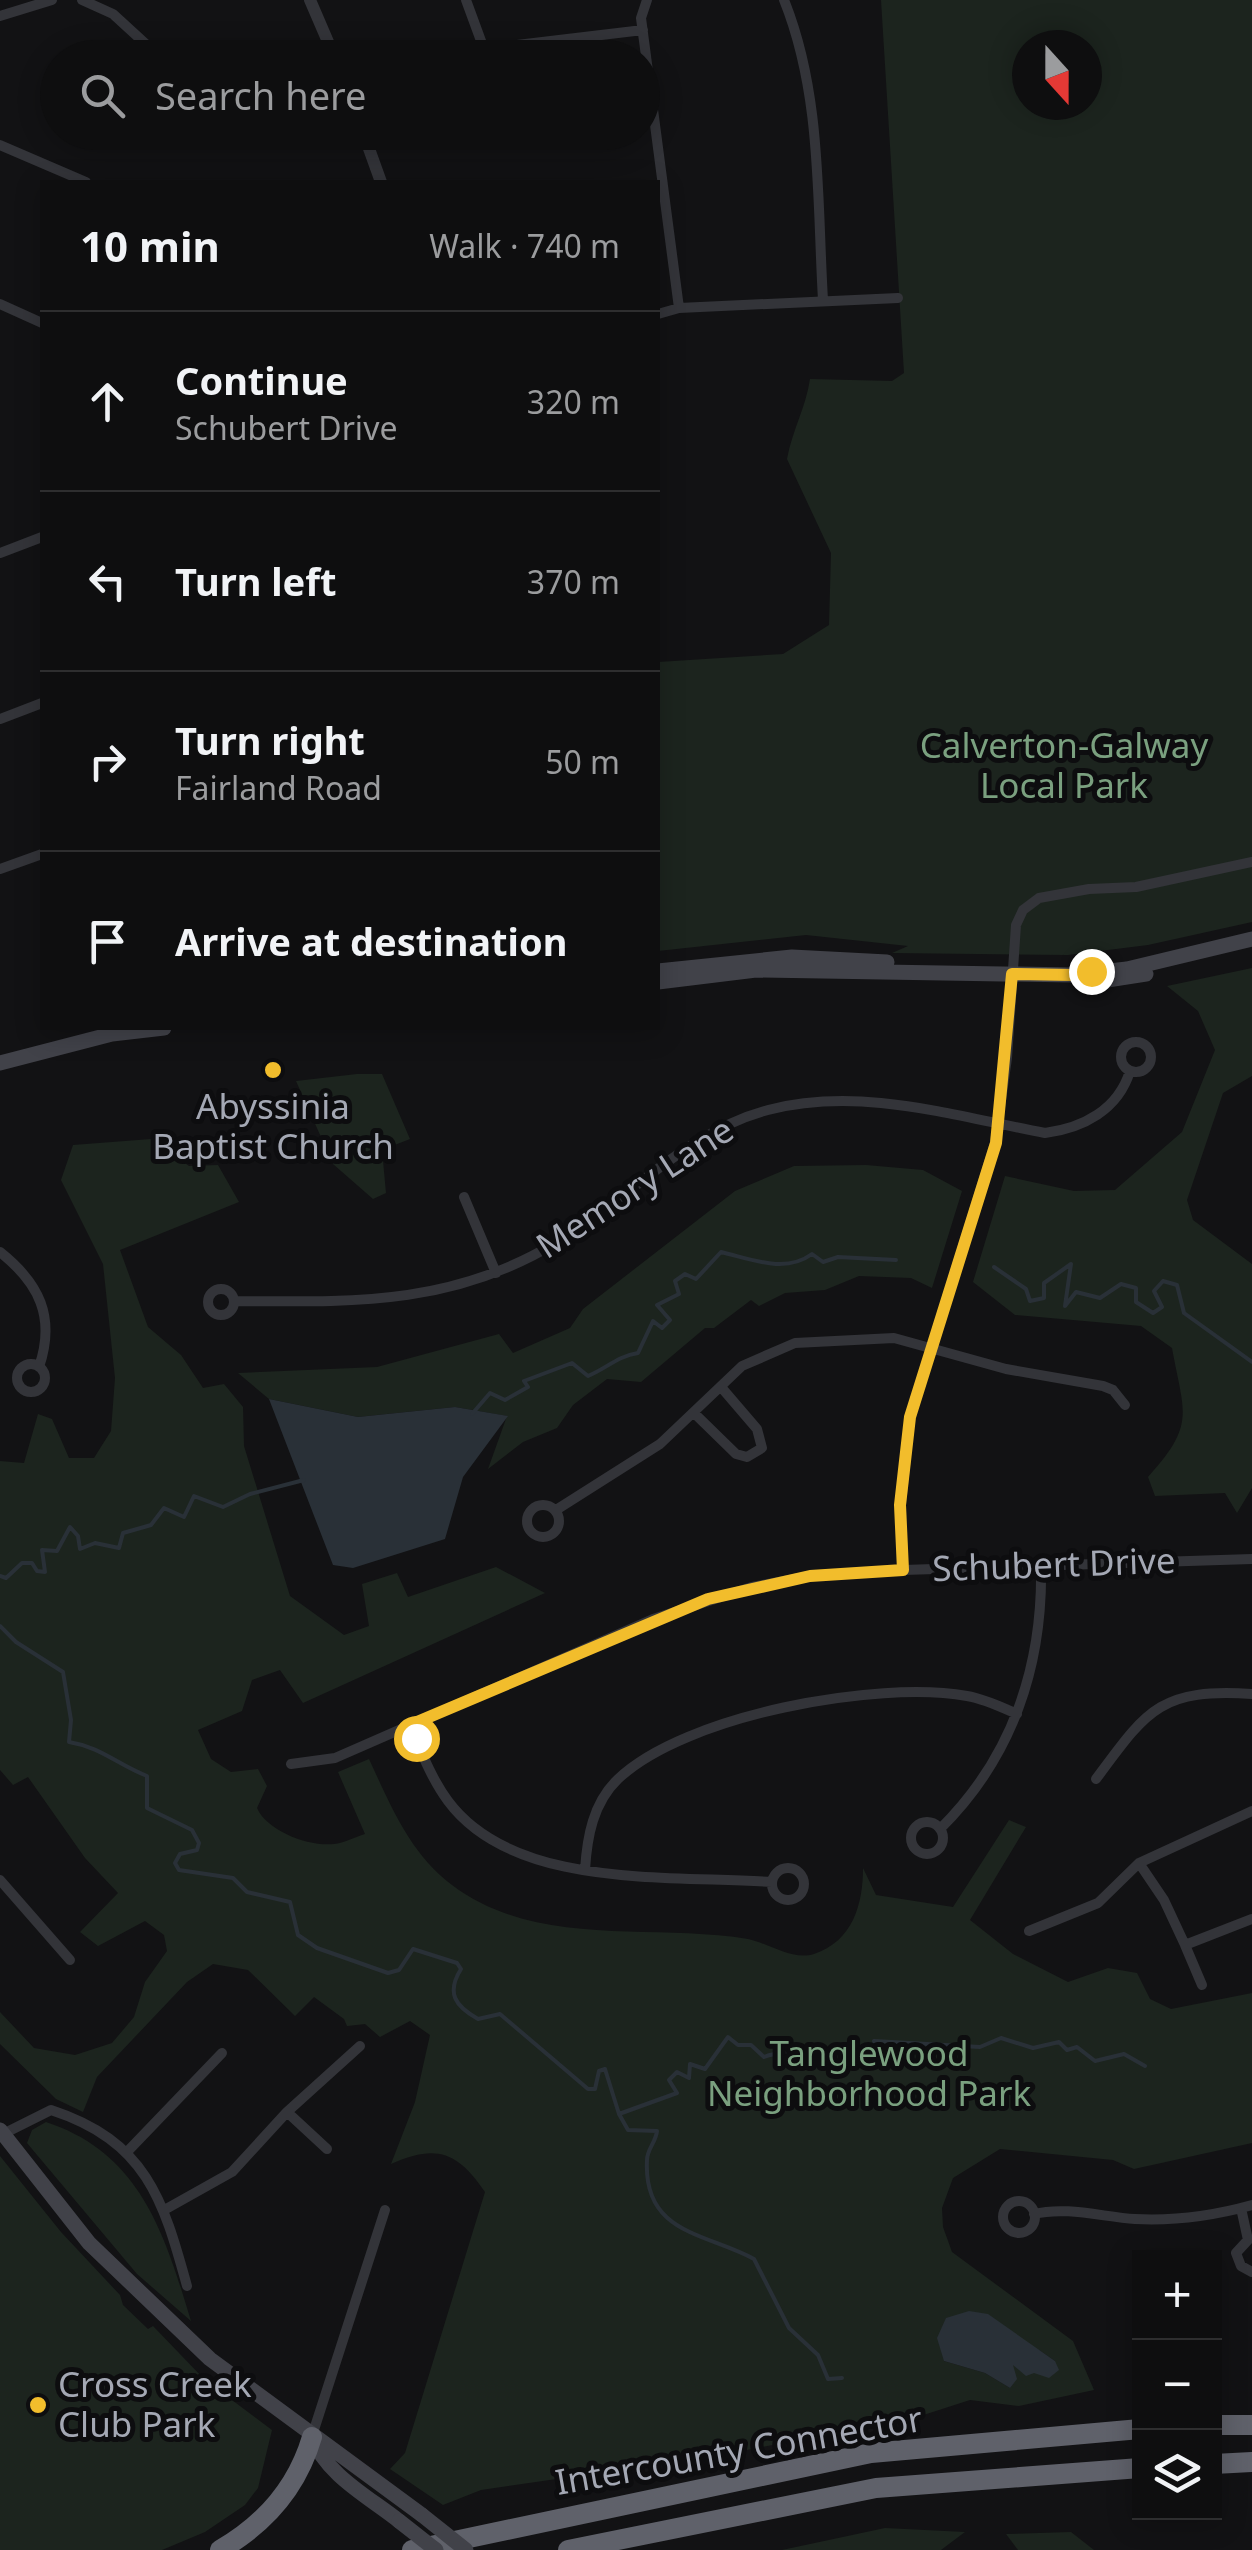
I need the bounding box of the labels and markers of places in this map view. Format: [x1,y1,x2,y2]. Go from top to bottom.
marker: Abyssinia Baptist Church [262,1059,284,1081]
place label: Abyssinia Baptist Church [152,1082,394,1169]
place label: Cross Creek Club Park [58,2360,252,2447]
marker: Cross Creek Club Park [27,2394,49,2416]

